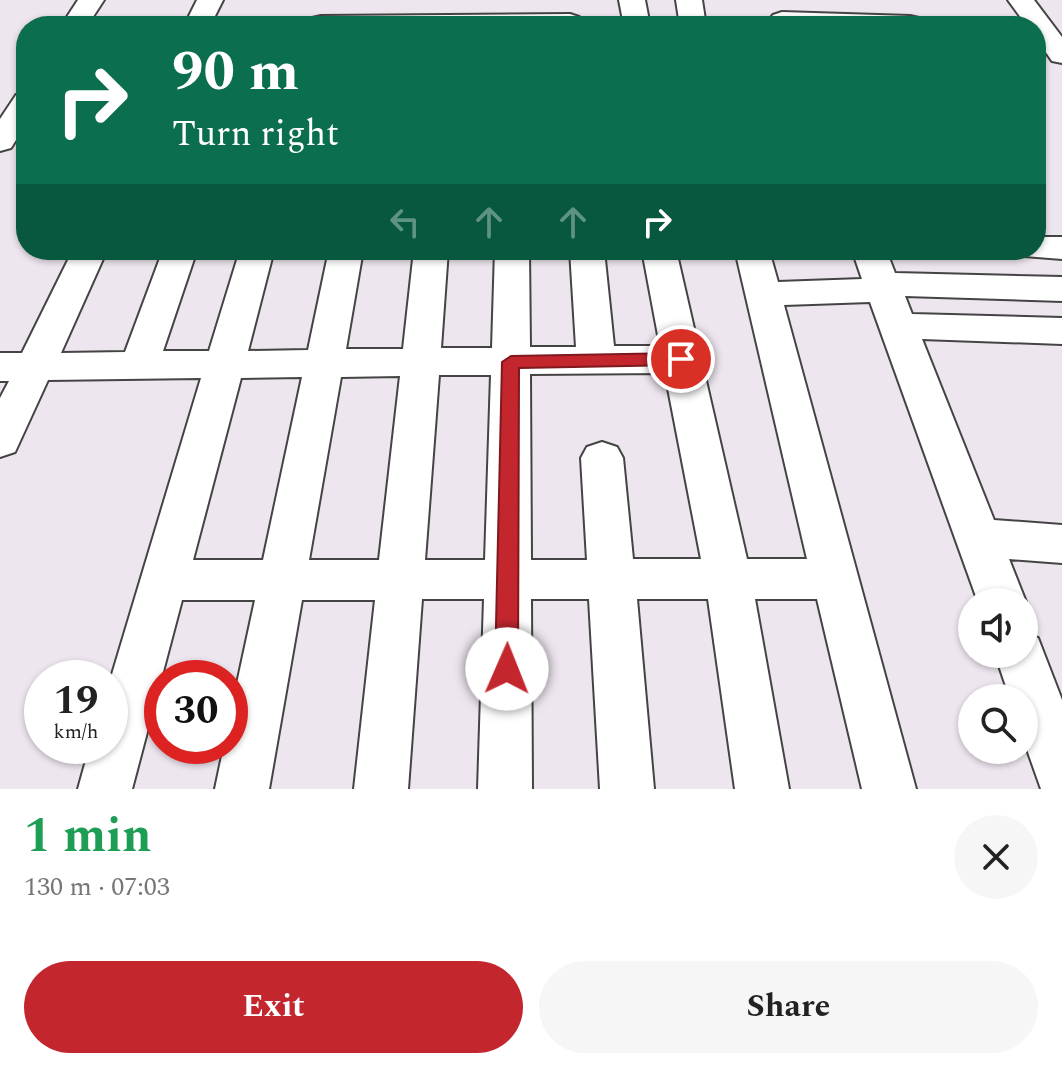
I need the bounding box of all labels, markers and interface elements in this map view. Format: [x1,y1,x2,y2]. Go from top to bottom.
text: 90 m [172,30,299,115]
icon: right [40,48,144,152]
text: Turn right [172,107,339,162]
icon: left [383,200,427,244]
icon: ahead [467,200,511,244]
icon: ahead [551,200,595,244]
icon: right [635,200,679,244]
pin [647,325,715,393]
icon: arrive [659,337,703,381]
map controls [958,588,1038,764]
button: sound [958,588,1038,668]
position arrow [465,627,549,711]
speed limit sign: 30 [144,660,248,764]
text: 19 [54,671,98,732]
button: search [958,684,1038,764]
text: km/h [54,717,99,747]
text: 1 min [24,800,152,873]
button: close [954,815,1038,899]
text: 130 m · 07:03 [24,867,170,907]
button: Exit [24,961,523,1053]
button: Share [539,961,1038,1053]

